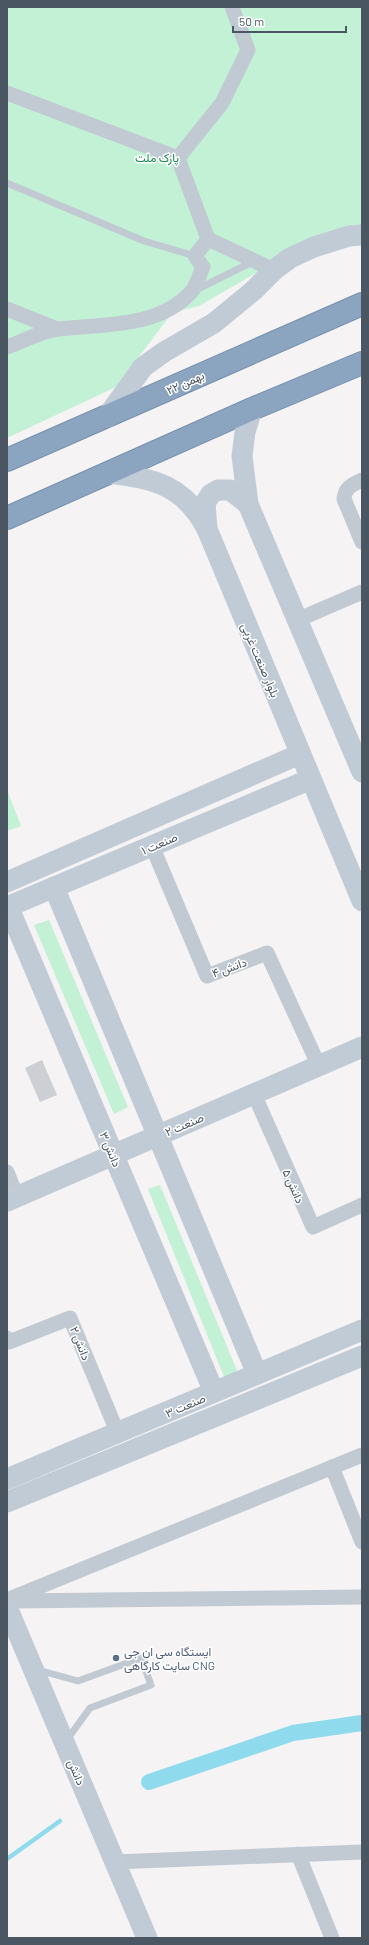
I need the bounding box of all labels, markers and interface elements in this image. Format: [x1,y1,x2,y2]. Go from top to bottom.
scale bar [233,8,346,34]
text: 50 m [239,14,264,28]
park label: پارک ملت [135,150,179,166]
street label: ۲۲ بهمن [164,367,207,398]
street label: بلوار صنعت غربی [237,621,283,700]
street label: صنعت ۱ [139,829,179,857]
street label: دانش ۴ [210,954,249,982]
street label: صنعت ۲ [162,1110,206,1138]
street label: دانش ۳ [95,1129,125,1170]
street label: دانش ۵ [278,1167,308,1206]
street label: دانش ۲ [66,1324,94,1363]
street label: صنعت ۳ [163,1390,207,1420]
place label: ایستگاه سی ان جی سایت کارگاهی CNG [124,1644,215,1674]
marker: ایستگاه سی ان جی سایت کارگاهی CNG [111,1653,121,1663]
street label: دانش [63,1757,89,1788]

